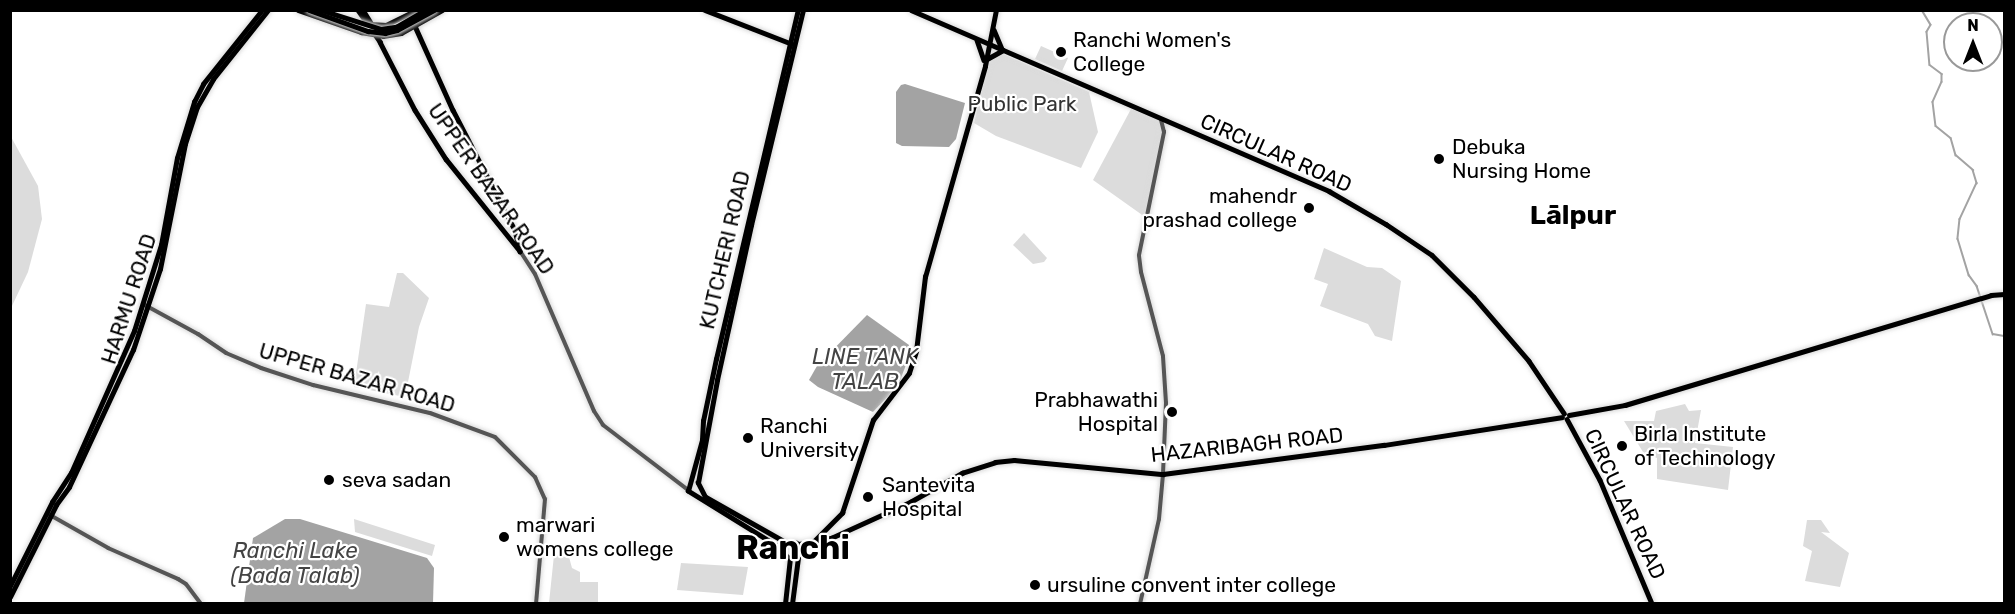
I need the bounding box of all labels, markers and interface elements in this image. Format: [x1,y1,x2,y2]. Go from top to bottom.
north arrow [1943,12,2003,72]
text: N [1967,16,1979,35]
place label: Ranchi Women's College [1073,27,1231,77]
marker: Ranchi Women's College [1054,45,1068,59]
park label: Public Park [967,91,1077,117]
street label: UPPER BAZAR ROAD [422,99,560,279]
street label: CIRCULAR ROAD [1196,108,1356,198]
place label: Debuka Nursing Home [1452,134,1591,184]
marker: Debuka Nursing Home [1430,150,1448,168]
street label: KUTCHERI ROAD [695,168,755,332]
place label: mahendr prashad college [1142,183,1297,233]
district label: Lālpur [1530,200,1616,232]
marker: mahendr prashad college [1302,201,1316,215]
street label: HARMU ROAD [96,231,162,367]
street label: UPPER BAZAR ROAD [256,338,458,418]
water label: LINE TANK TALAB [812,343,918,394]
place label: Prabhawathi Hospital [1034,387,1158,437]
marker: Prabhawathi Hospital [1163,403,1181,421]
place label: Ranchi University [760,413,859,463]
place label: Birla Institute of Techinology [1634,421,1777,471]
street label: HAZARIBAGH ROAD [1149,422,1345,468]
street label: CIRCULAR ROAD [1579,425,1671,583]
marker: Ranchi University [741,431,755,445]
marker: Birla Institute of Techinology [1615,439,1629,453]
place label: seva sadan [342,467,451,493]
marker: seva sadan [320,471,338,489]
place label: Santevita Hospital [882,472,975,522]
marker: Santevita Hospital [859,488,877,506]
place label: marwari womens college [516,512,674,562]
district label: Ranchi [736,528,850,568]
marker: marwari womens college [497,530,511,544]
water label: Ranchi Lake (Bada Talab) [230,537,360,588]
place label: ursuline convent inter college [1047,572,1336,598]
marker: ursuline convent inter college [1028,578,1042,592]

